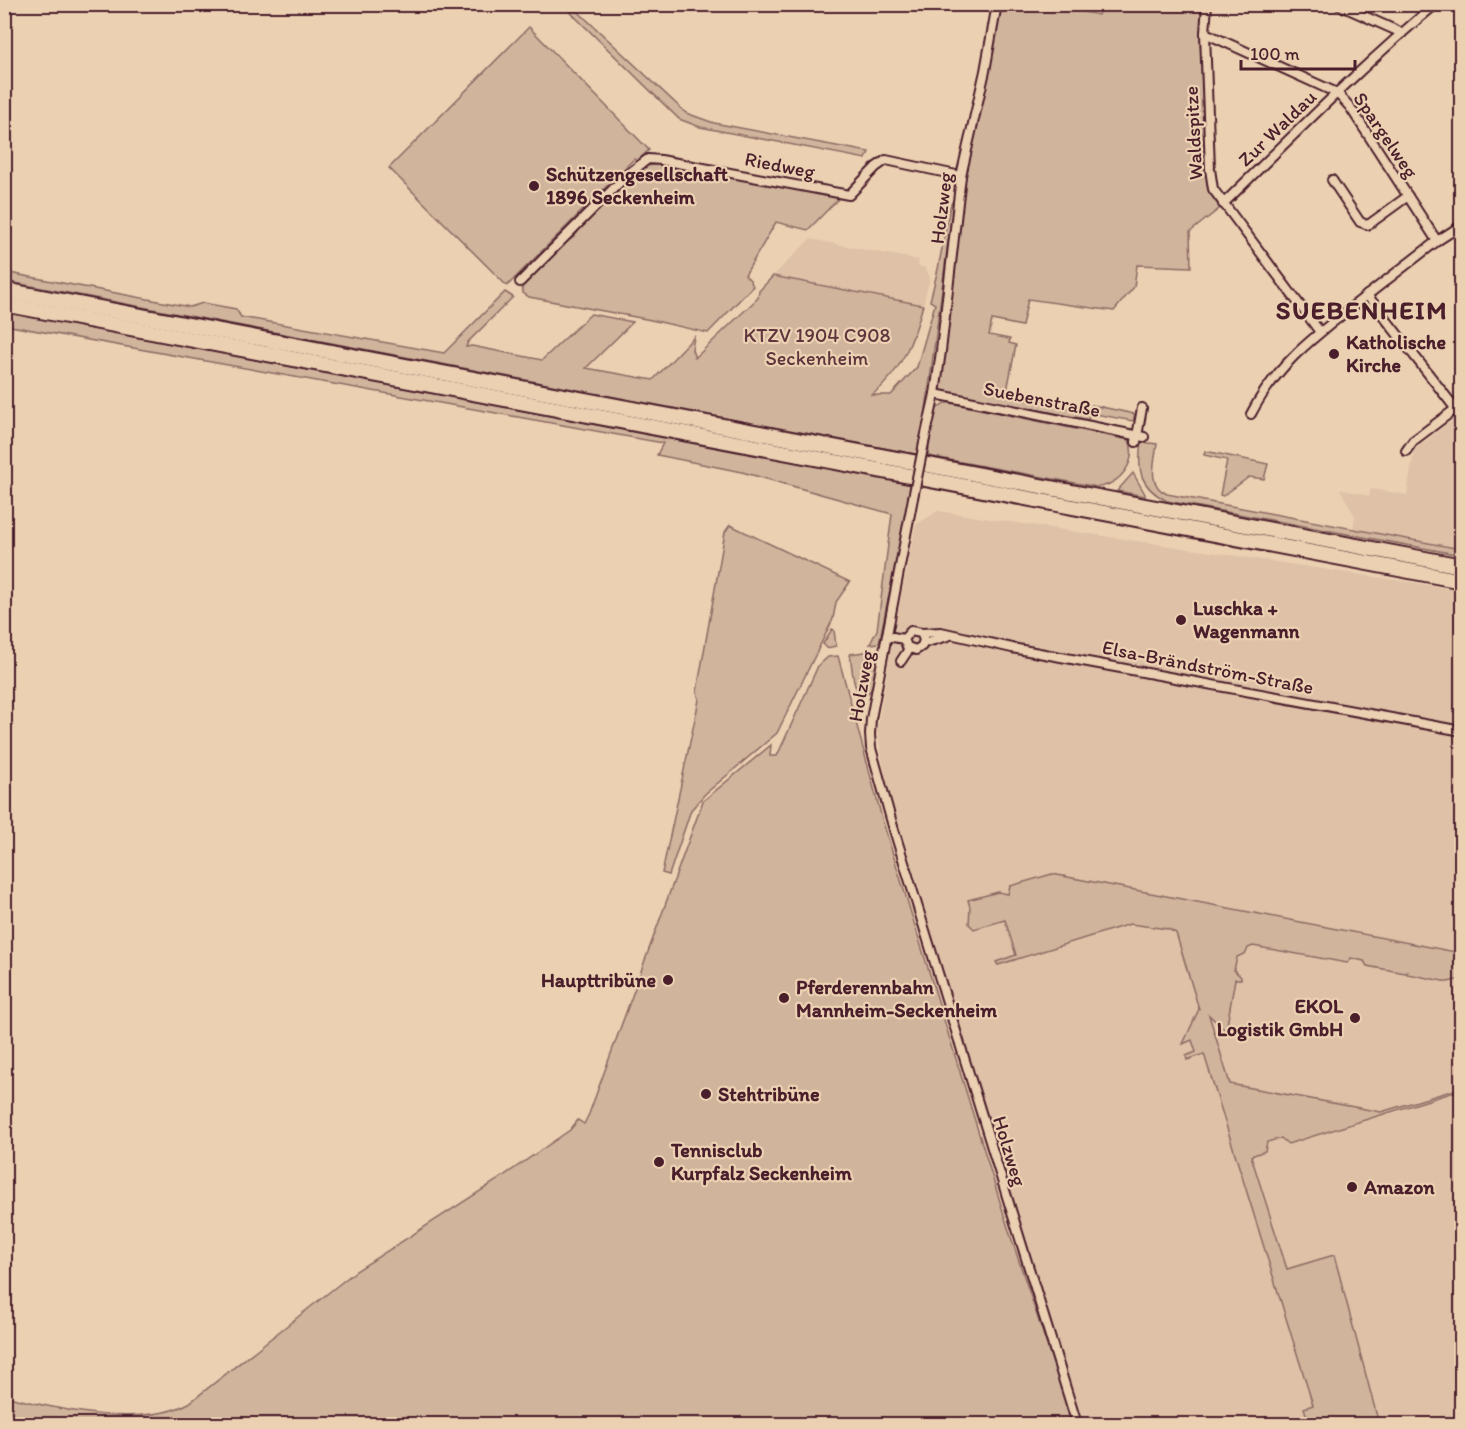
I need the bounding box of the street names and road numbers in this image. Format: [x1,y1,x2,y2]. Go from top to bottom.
street label: Waldspitze [1179,85,1207,181]
street label: Zur Waldau [1233,85,1321,171]
street label: Spargelweg [1348,87,1424,183]
street label: Riedweg [743,146,818,184]
street label: Holzweg [925,170,957,245]
street label: Suebenstraße [981,376,1103,422]
street label: Elsa-Brändström-Straße [1100,635,1316,699]
street label: Holzweg [843,648,879,724]
street label: Holzweg [988,1113,1032,1190]

